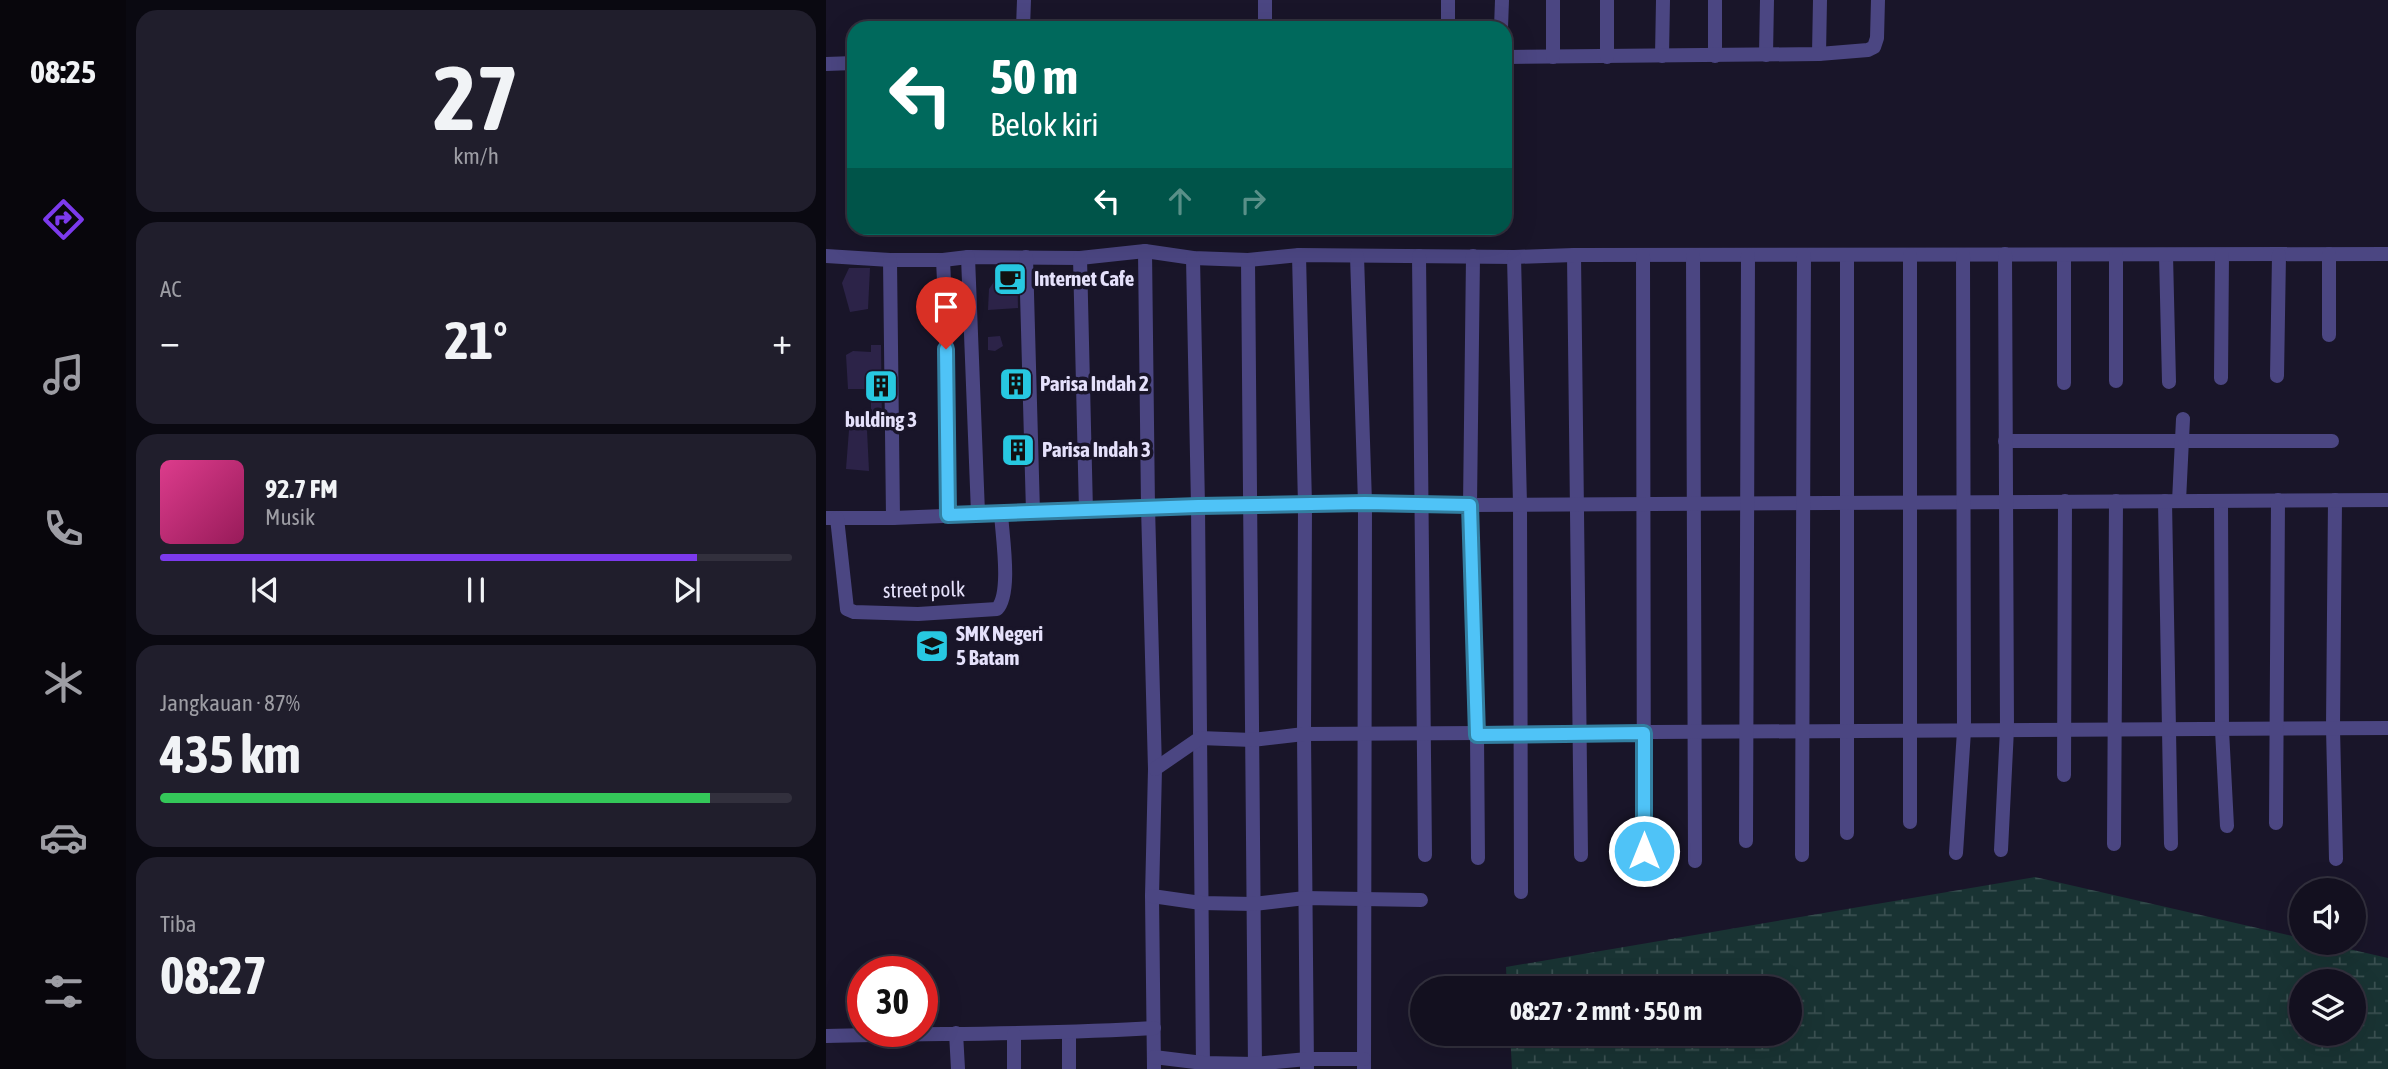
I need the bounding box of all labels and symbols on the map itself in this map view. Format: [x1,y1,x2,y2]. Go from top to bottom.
cafe icon: Internet Cafe [991,260,1029,298]
place label: Internet Cafe [1034,266,1134,290]
pin [916,277,976,349]
building icon: Parisa Indah 2 [997,365,1035,403]
building icon: bulding 3 [862,367,900,405]
place label: Parisa Indah 2 [1040,371,1149,395]
place label: bulding 3 [845,407,917,431]
building icon: Parisa Indah 3 [999,431,1037,469]
place label: Parisa Indah 3 [1042,437,1151,461]
street label: street polk [883,576,965,602]
place label: SMK Negeri 5 Batam [956,621,1043,669]
school or university icon: SMK Negeri 5 Batam [913,627,951,665]
position arrow [1607,814,1681,888]
speed limit sign: 30 [847,956,938,1047]

